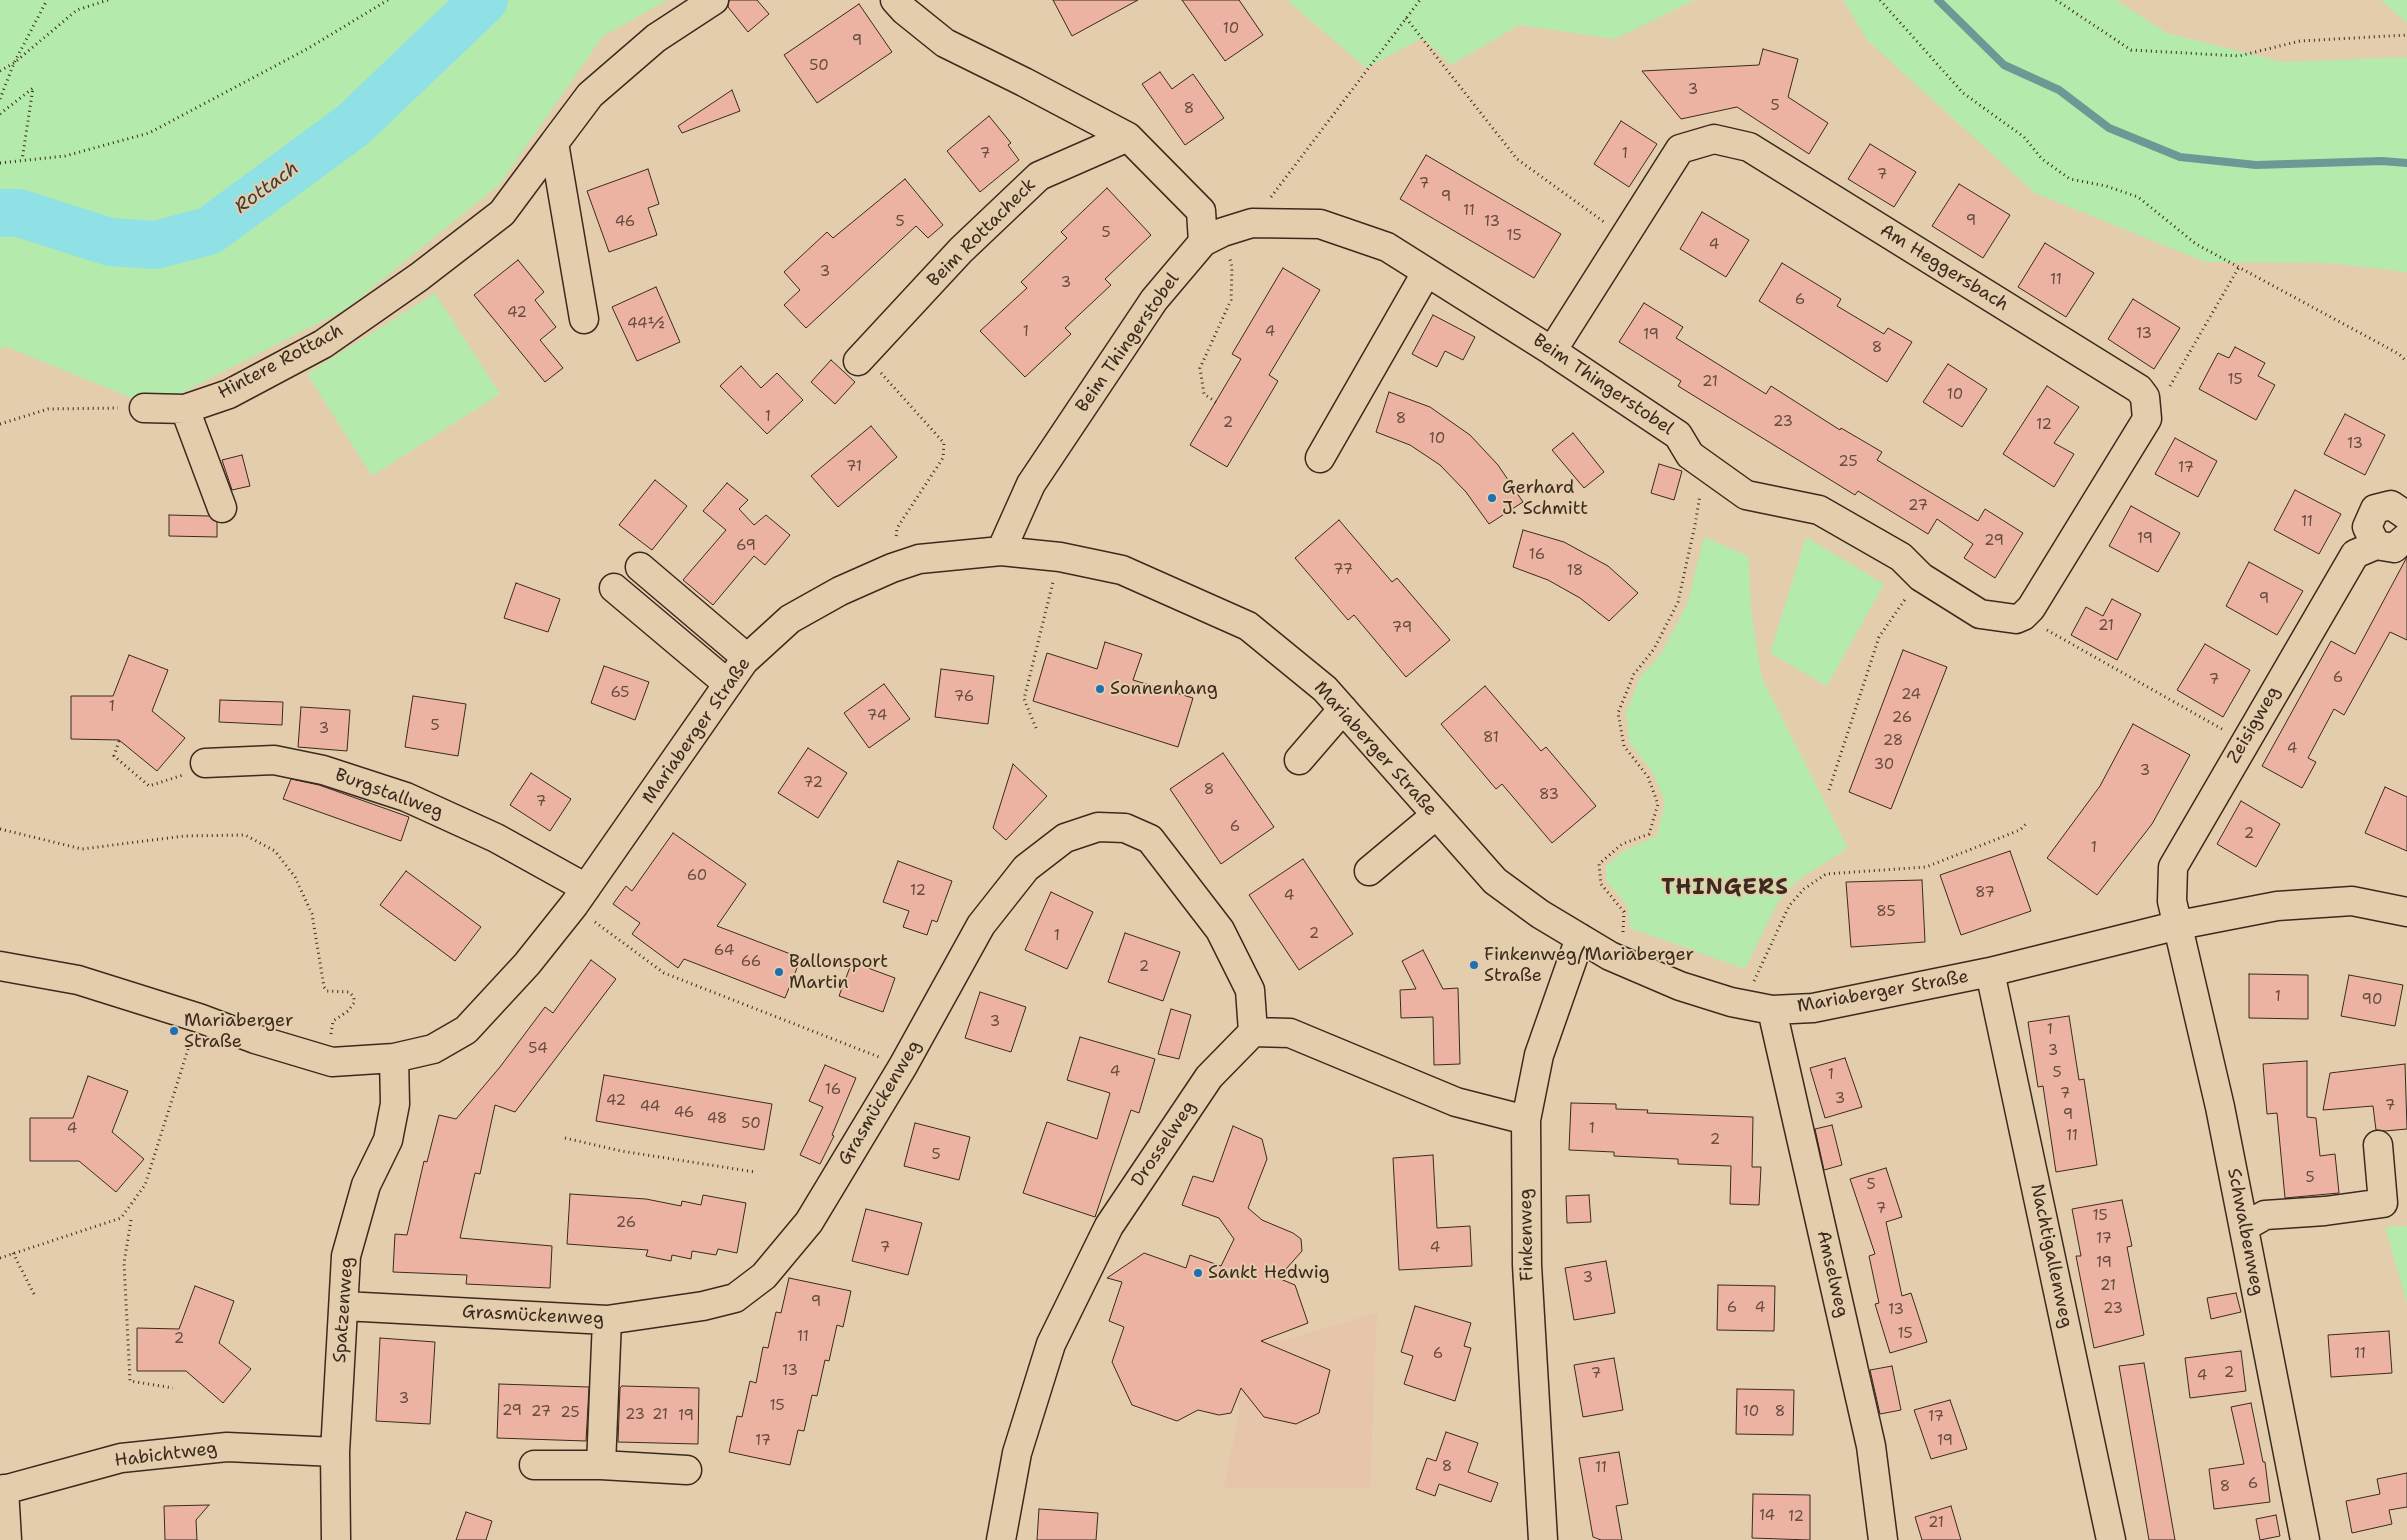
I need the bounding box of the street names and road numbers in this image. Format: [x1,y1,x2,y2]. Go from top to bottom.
street label: Beim Rottacheck [923,174,1041,292]
street label: Am Heggersbach [1876,220,2012,316]
street label: Beim Thingerstobel [1072,269,1184,417]
street label: Hintere Rottach [215,320,347,404]
street label: Beim Thingerstobel [1528,330,1678,440]
street label: Mariaberger Straße [638,654,756,808]
street label: Mariaberger Straße [1309,677,1441,821]
street label: Zeisigweg [2223,683,2285,767]
street label: Burgstallweg [332,764,446,824]
street label: Mariaberger Straße [1796,966,1970,1018]
street label: Grasmückenweg [834,1037,926,1169]
street label: Drosselweg [1127,1097,1201,1191]
street label: Schwalbenweg [2222,1167,2268,1297]
street label: Nachtigallenweg [2025,1182,2077,1330]
street label: Finkenweg [1515,1188,1539,1282]
street label: Amselweg [1812,1228,1852,1320]
street label: Spatzenweg [330,1256,358,1364]
street label: Grasmückenweg [461,1301,605,1331]
street label: Habichtweg [113,1438,219,1472]

